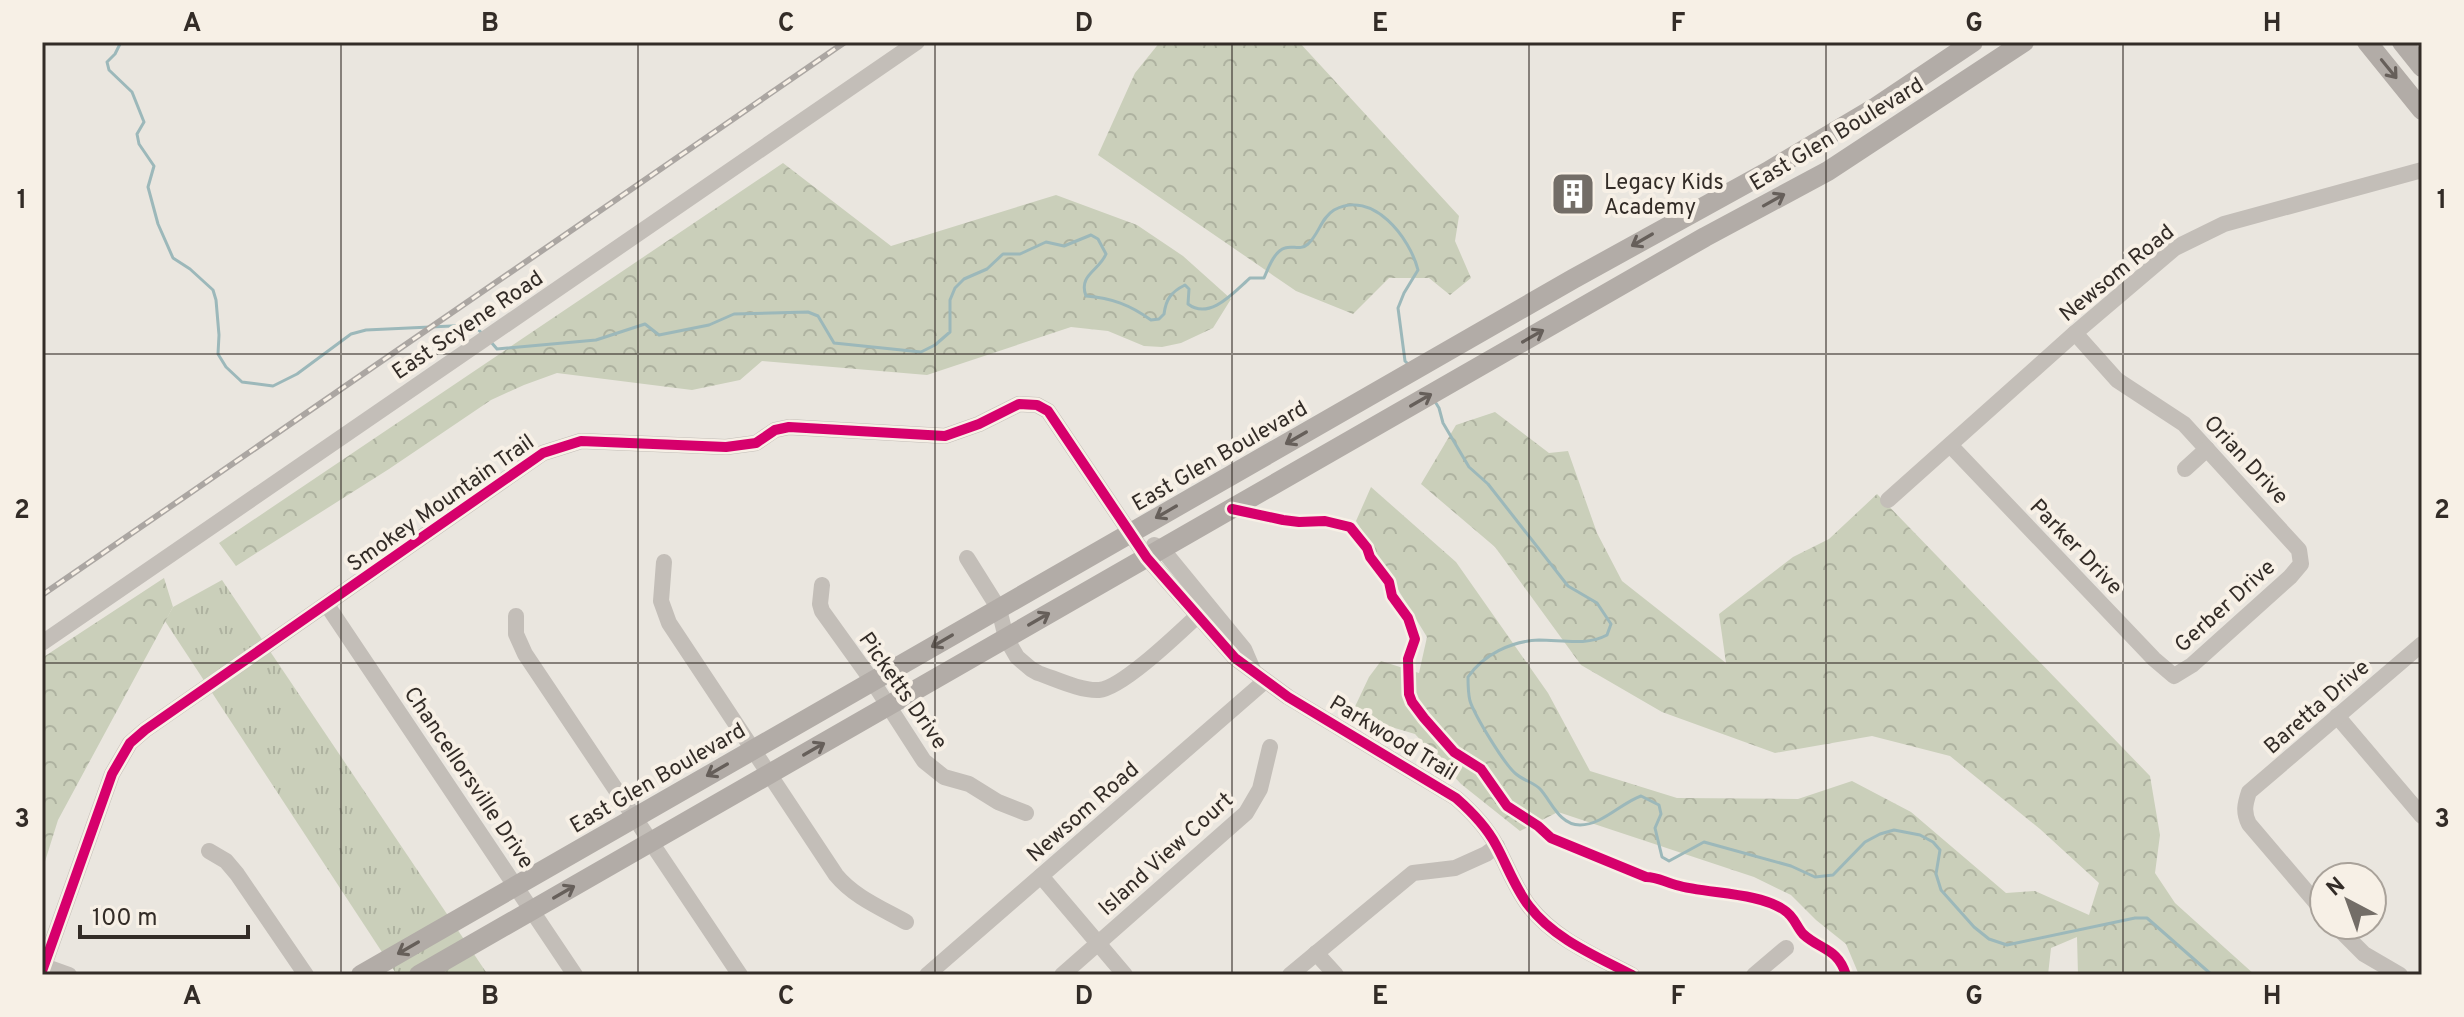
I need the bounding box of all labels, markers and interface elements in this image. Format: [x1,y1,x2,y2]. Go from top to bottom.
text: A [183,8,201,41]
text: B [481,8,499,41]
text: C [778,8,794,41]
text: D [1075,8,1093,41]
text: E [1372,8,1388,41]
text: F [1671,8,1686,41]
text: G [1965,8,1983,41]
text: H [2263,8,2281,41]
one-way arrow [2380,58,2397,79]
street label: East Glen Boulevard [1745,73,1929,198]
building icon: Legacy Kids Academy [1549,170,1597,218]
place label: Legacy Kids Academy [1604,170,1724,222]
text: 1 [17,185,27,218]
text: 1 [2437,185,2447,218]
one-way arrow [1762,191,1785,207]
street label: Newsom Road [2055,219,2180,328]
one-way arrow [1631,232,1654,248]
street label: East Scyene Road [388,266,549,387]
one-way arrow [1521,328,1545,343]
one-way arrow [1409,392,1432,408]
street label: East Glen Boulevard [1128,396,1313,518]
street label: Orian Drive [2197,411,2293,511]
street label: Smokey Mountain Trail [343,429,540,579]
one-way arrow [1285,430,1308,446]
street label: Parker Drive [2023,494,2128,601]
text: 2 [14,495,30,528]
text: 2 [2434,495,2450,528]
one-way arrow [1155,504,1178,520]
street label: Gerber Drive [2170,555,2282,659]
one-way arrow [1027,611,1050,627]
street label: Picketts Drive [852,628,952,755]
one-way arrow [931,633,954,649]
street label: Baretta Drive [2259,655,2376,761]
street label: Chancellorsville Drive [397,682,539,875]
street label: Parkwood Trail [1324,690,1462,788]
street label: East Glen Boulevard [566,718,751,840]
one-way arrow [802,741,825,757]
street label: Newsom Road [1022,757,1145,869]
one-way arrow [706,762,729,778]
street label: Island View Court [1094,787,1240,922]
text: 3 [14,804,30,837]
text: 3 [2434,804,2450,837]
north arrow [2308,861,2388,941]
text: N [2322,872,2351,903]
one-way arrow [552,884,575,900]
scale bar [80,889,248,939]
text: 100 m [92,904,158,934]
one-way arrow [397,940,420,956]
text: A [183,981,201,1014]
text: B [481,981,499,1014]
text: C [778,981,794,1014]
text: D [1075,981,1093,1014]
text: E [1372,981,1388,1014]
text: F [1671,981,1686,1014]
text: G [1965,981,1983,1014]
text: H [2263,981,2281,1014]

